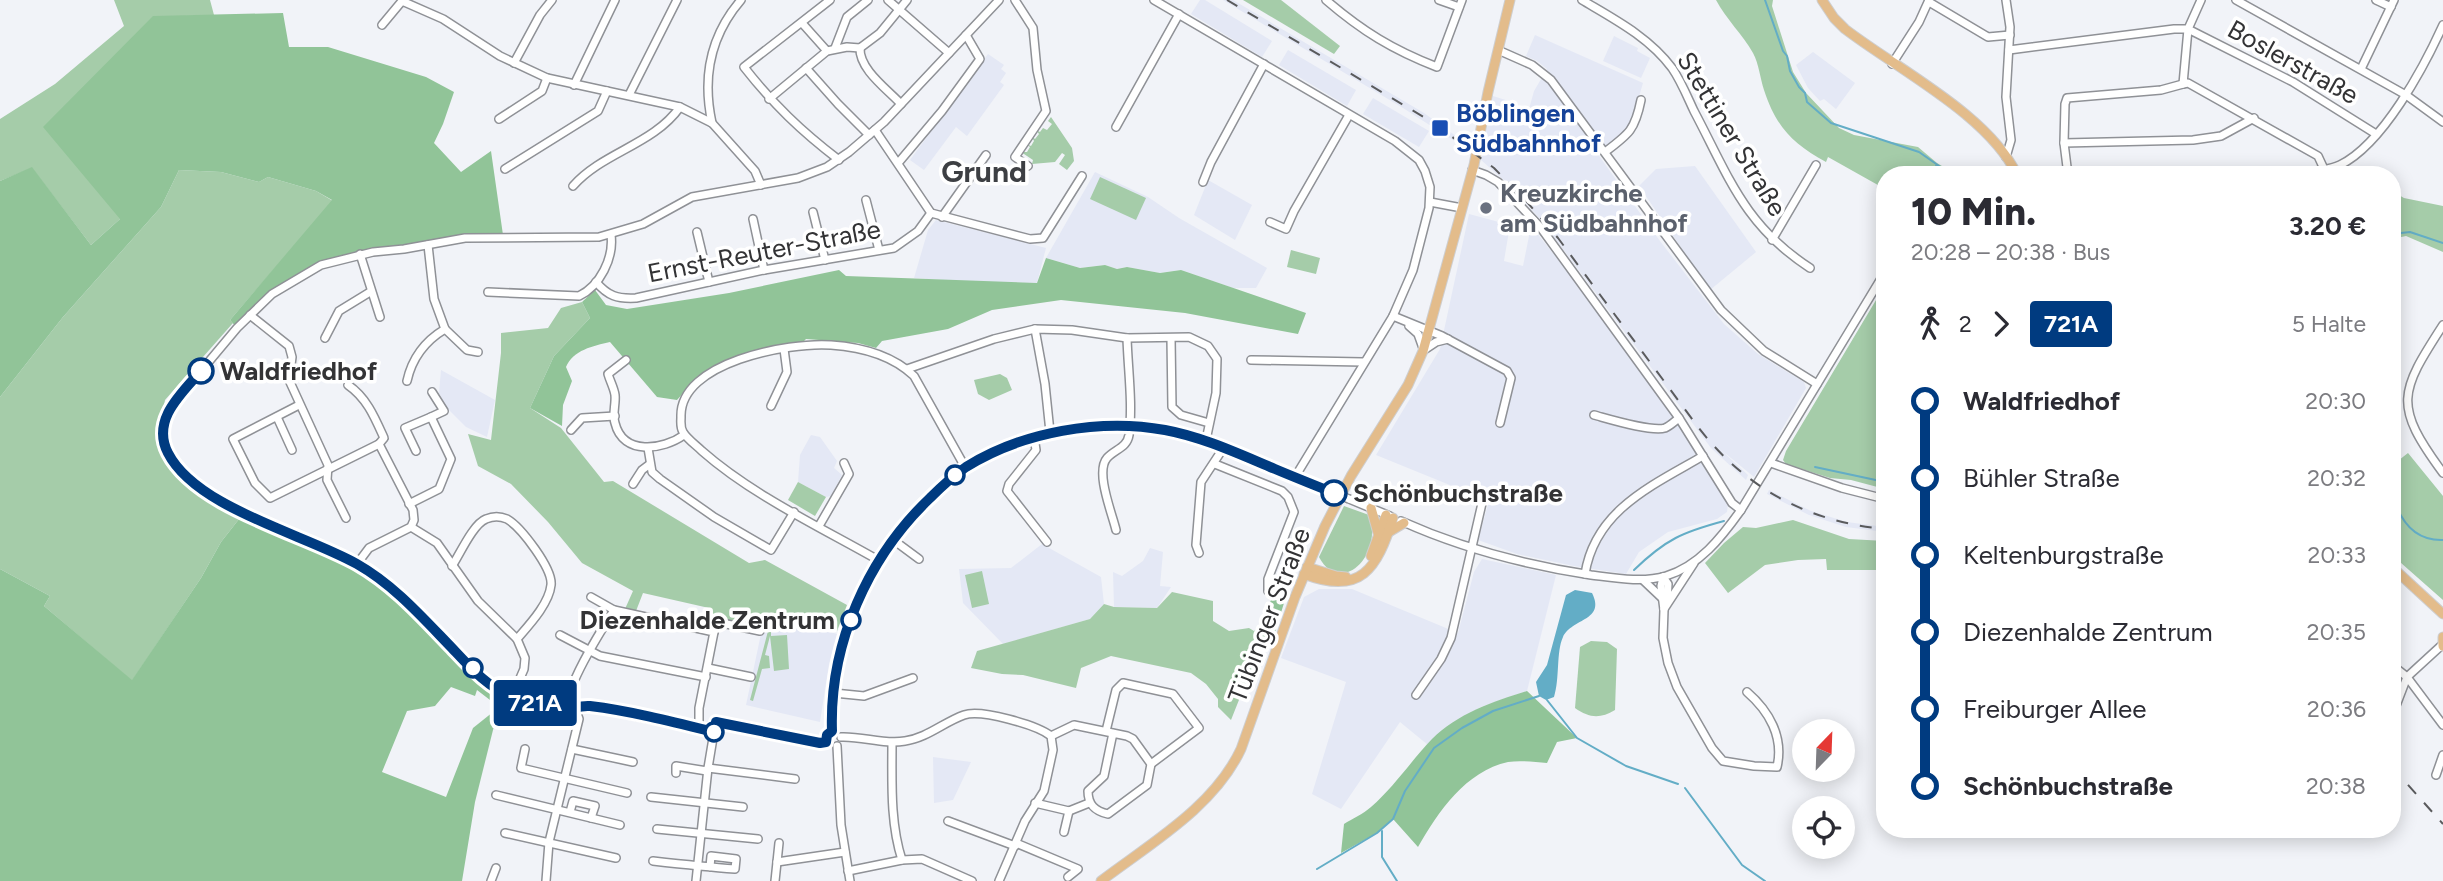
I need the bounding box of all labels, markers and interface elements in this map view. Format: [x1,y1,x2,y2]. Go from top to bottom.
street label: Boslerstraße [2222,13,2364,111]
street label: Stettiner Straße [1670,46,1794,222]
place label: Böblingen Südbahnhof [1456,97,1602,159]
marker: Böblingen Südbahnhof [1430,118,1450,138]
district label: Grund [941,153,1027,190]
place label: Kreuzkirche am Südbahnhof [1500,177,1689,239]
text: 10 Min. [1911,189,2036,235]
marker: Kreuzkirche am Südbahnhof [1478,200,1494,216]
text: 3.20 € [2289,210,2366,242]
street label: Ernst-Reuter-Straße [645,213,883,289]
text: 20:28 – 20:38 · Bus [1911,238,2110,266]
icon: walk [1911,305,1949,343]
icon: forward [1982,305,2020,343]
text: 721A [2044,309,2098,338]
text: 2 [1959,310,1972,338]
text: 5 Halte [2292,310,2366,338]
place label: Waldfriedhof [220,355,378,387]
marker: Waldfriedhof [188,358,214,384]
text: Waldfriedhof [1963,385,2120,417]
text: 20:30 [2305,387,2366,415]
text: Bühler Straße [1963,462,2120,494]
text: 20:32 [2307,464,2366,492]
unlabelled marker [945,465,965,485]
place label: Schönbuchstraße [1353,477,1563,509]
marker: Schönbuchstraße [1321,480,1347,506]
street label: Tübinger Straße [1221,523,1317,707]
text: Keltenburgstraße [1963,539,2164,571]
text: 20:33 [2308,541,2366,569]
place label: Diezenhalde Zentrum [580,604,835,636]
marker: Diezenhalde Zentrum [841,610,861,630]
text: Diezenhalde Zentrum [1963,616,2213,648]
text: 20:35 [2307,618,2366,646]
unlabelled marker [463,658,483,678]
line badge: 721A [486,680,584,726]
text: 721A [508,688,562,717]
text: Freiburger Allee [1963,693,2147,725]
text: 20:36 [2307,695,2366,723]
north arrow [1792,719,1855,782]
map controls [1792,719,1855,859]
unlabelled marker [704,722,724,742]
text: Schönbuchstraße [1963,770,2173,802]
text: 20:38 [2306,772,2366,800]
button: locate [1792,796,1855,859]

